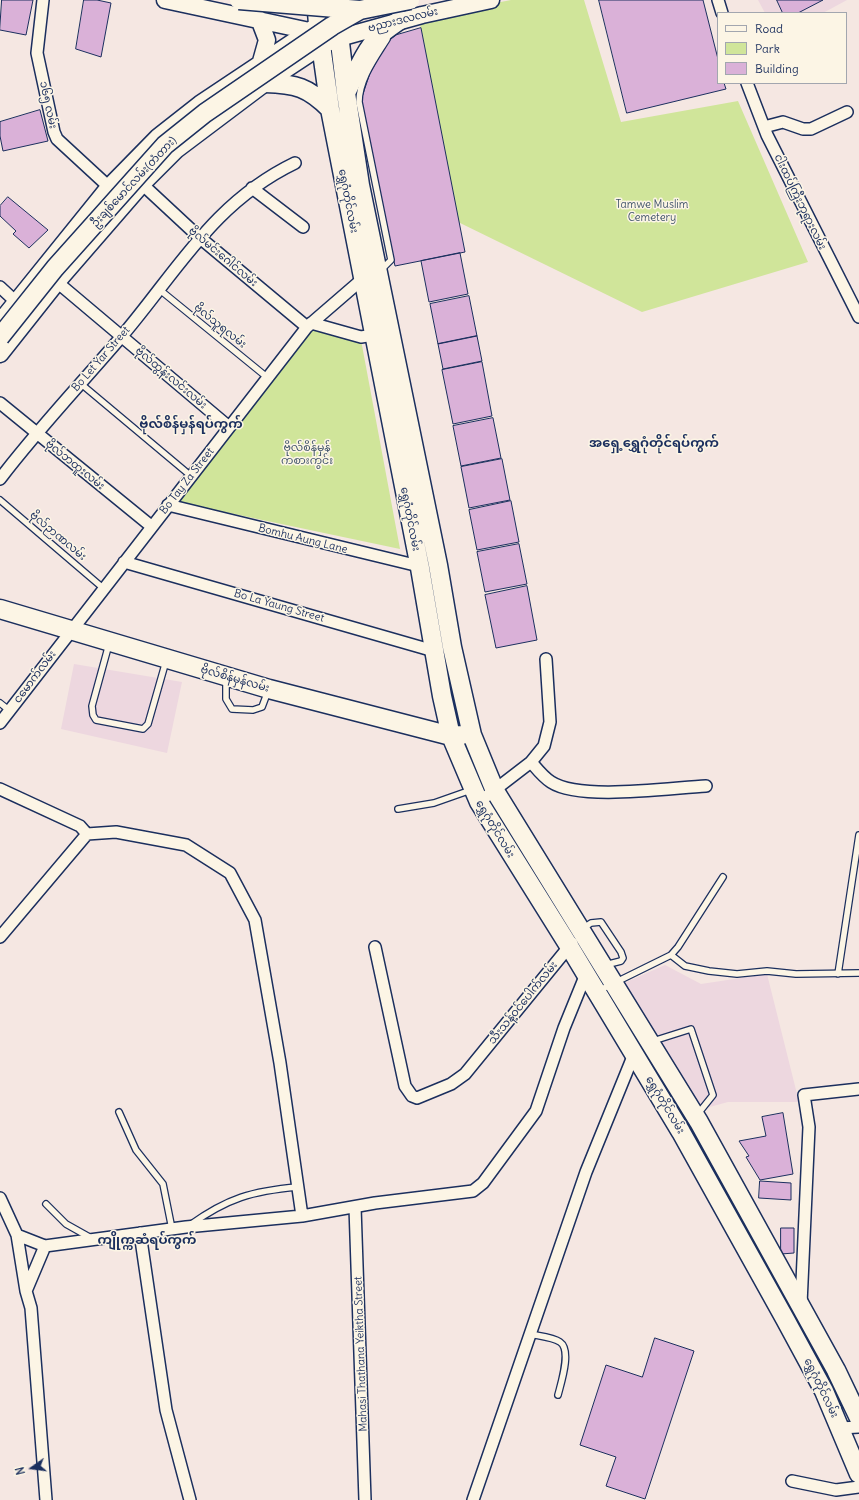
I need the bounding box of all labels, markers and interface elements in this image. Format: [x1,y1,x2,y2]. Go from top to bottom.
street label: ဗညားဒလလမ်း [367,5,439,35]
legend [717,12,847,84]
text: Road [755,21,783,36]
text: Park [755,41,780,56]
text: Building [755,61,799,76]
street label: ၁၆၅ လမ်း [37,80,59,130]
street label: ဦးချစ်မောင်လမ်း(တံတား) [89,134,179,230]
street label: ငါးထပ်ကြီးဘုရားလမ်း [771,152,829,252]
street label: ရွှေဂုံတိုင်လမ်း [335,168,361,234]
park label: Tamwe Muslim Cemetery [616,198,688,224]
street label: ဗိုလ်မင်းဂေါင်လမ်း [186,224,260,290]
street label: ဗိုလ်သူရလမ်း [191,301,249,351]
street label: Bo Let Yar Street [69,324,133,394]
street label: ဗိုလ်ထွန်းလင်းလမ်း [133,344,209,412]
district label: ဗိုလ်စိန်မှန်ရပ်ကွက် [139,416,243,432]
district label: အရှေ့ရွှေဂုံတိုင်ရပ်ကွက် [589,435,719,451]
street label: ဗိုလ်ဘထူးလမ်း [43,437,107,493]
park label: ဗိုလ်စိန်မှန် ကစားကွင်း [281,441,333,467]
street label: Bo Tay Za Street [157,445,217,517]
street label: ရွှေဂုံတိုင်လမ်း [397,486,423,552]
street label: ဗိုလ်ဉာဏလမ်း [27,509,89,563]
street label: Bomhu Aung Lane [257,522,349,556]
street label: Bo La Yaung Street [232,587,326,625]
street label: ငမောက်လမ်း [11,648,59,706]
street label: ဗိုလ်စိန်မှန်လမ်း [199,663,271,695]
street label: ရွှေဂုံတိုင်လမ်း [473,798,517,860]
street label: သီးသန့်ဝင်ပေါက်လမ်း [486,959,560,1047]
street label: ရွှေဂုံတိုင်လမ်း [643,1074,687,1136]
district label: ကျိုက္ကဆံရပ်ကွက် [98,1232,196,1248]
street label: Mahasi Thathana Yeiktha Street [352,1276,370,1432]
street label: ရွှေဂုံတိုင်လမ်း [801,1356,841,1420]
north arrow [12,1448,52,1488]
text: N [13,1466,28,1476]

